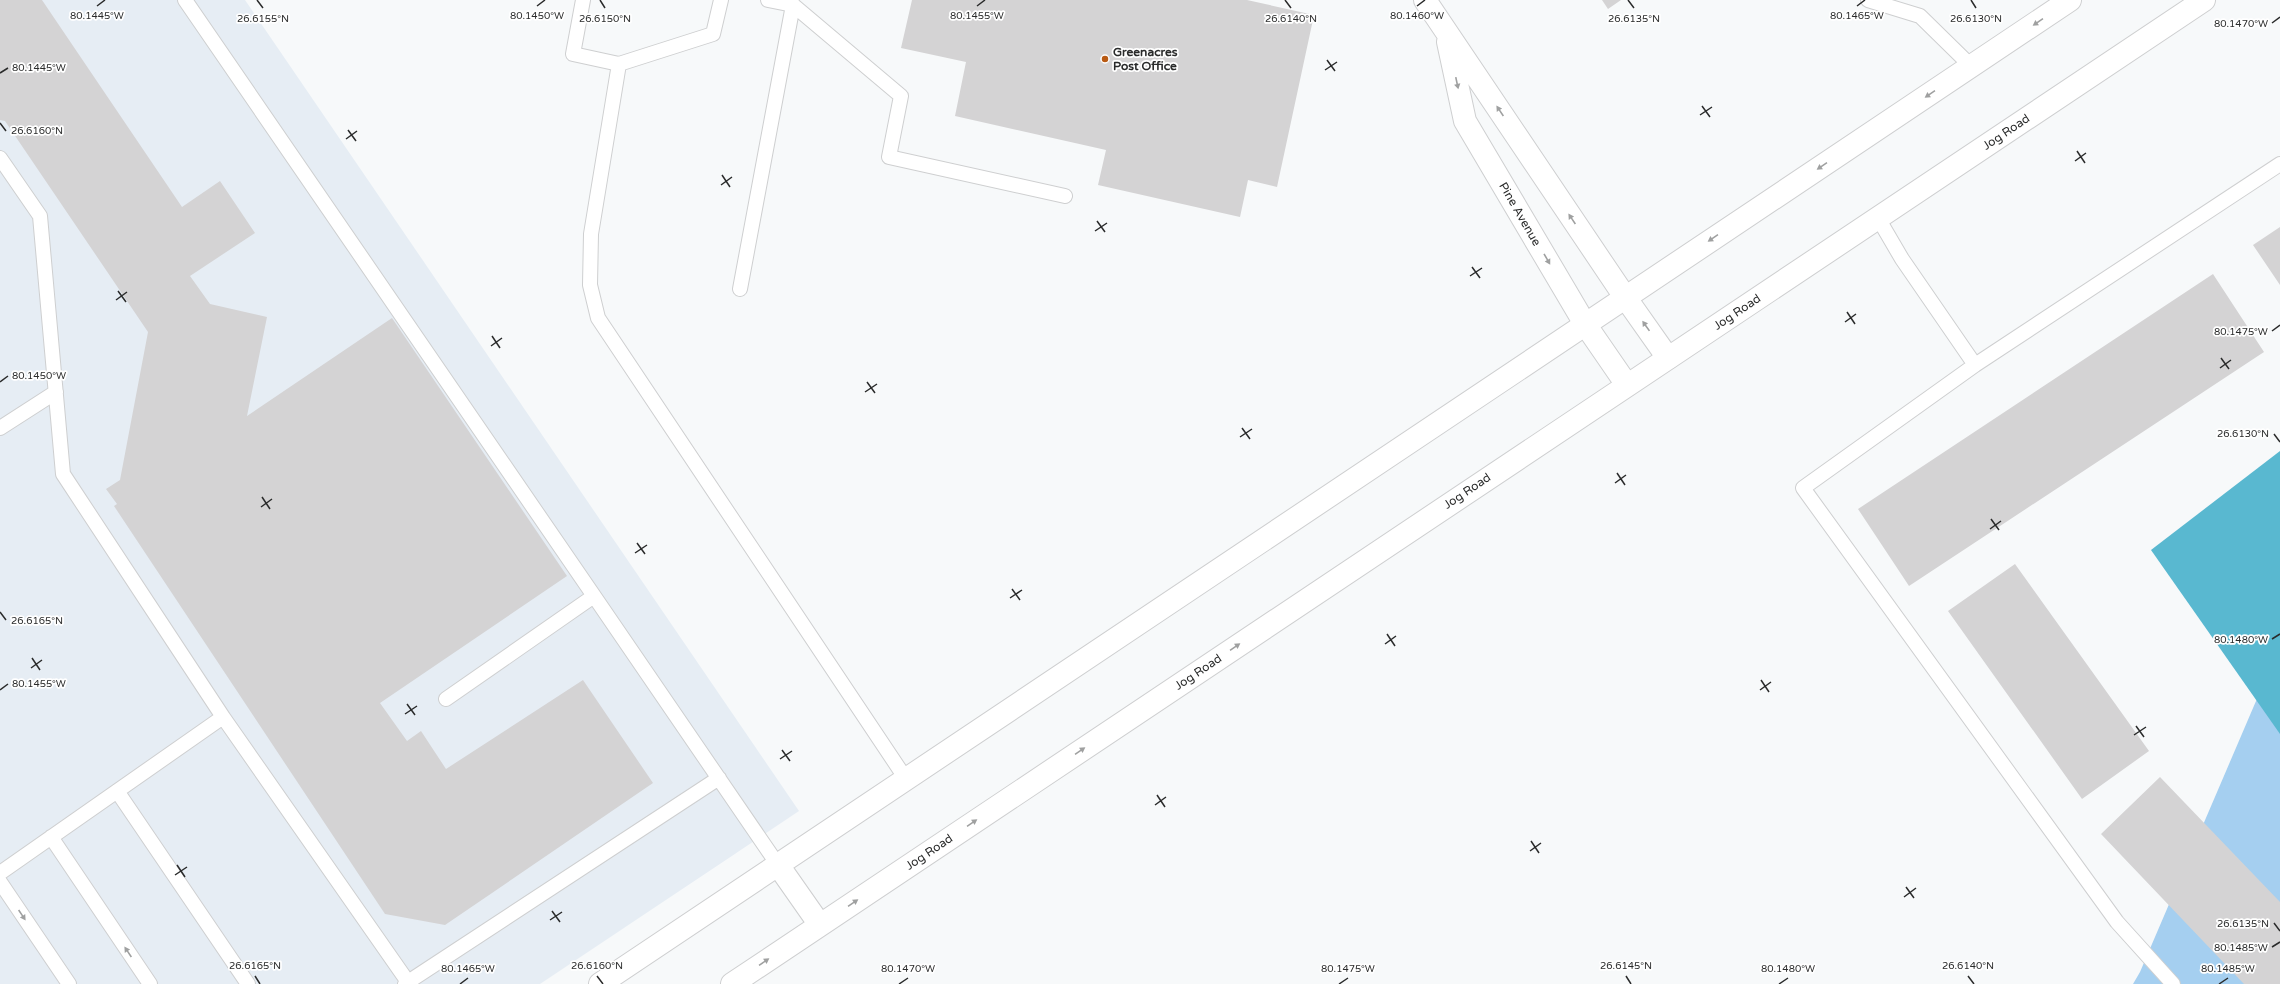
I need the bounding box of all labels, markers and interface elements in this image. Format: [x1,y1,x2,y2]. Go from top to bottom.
text: 80.1445°W [70,10,124,22]
text: 80.1450°W [510,10,564,22]
text: 80.1455°W [950,10,1004,22]
text: 80.1460°W [1390,10,1444,22]
text: 80.1465°W [1830,10,1884,22]
text: 26.6155°N [237,13,289,25]
text: 26.6150°N [579,13,631,25]
text: 26.6140°N [1265,13,1317,25]
text: 26.6135°N [1608,13,1660,25]
text: 26.6130°N [1950,13,2002,25]
one-way arrow [2033,18,2043,26]
text: 80.1470°W [2214,18,2268,30]
place label: Greenacres Post Office [1113,45,1178,73]
marker: Greenacres Post Office [1100,54,1110,64]
text: 80.1445°W [12,62,66,74]
one-way arrow [1454,76,1460,89]
one-way arrow [1924,90,1935,98]
one-way arrow [1496,106,1504,117]
street label: Jog Road [1980,111,2032,153]
text: 26.6160°N [11,125,63,137]
one-way arrow [1816,162,1827,170]
street label: Pine Avenue [1496,180,1544,248]
one-way arrow [1569,213,1576,225]
one-way arrow [1708,234,1719,242]
one-way arrow [1543,253,1550,265]
street label: Jog Road [1711,291,1763,333]
one-way arrow [1642,321,1650,332]
text: 80.1475°W [2214,326,2268,338]
text: 80.1450°W [12,370,66,382]
text: 26.6130°N [2217,428,2269,440]
street label: Jog Road [1441,470,1493,512]
text: 26.6165°N [11,615,63,627]
text: 80.1480°W [2214,634,2268,646]
one-way arrow [1230,643,1240,651]
street label: Jog Road [1172,651,1224,693]
text: 80.1455°W [12,678,66,690]
one-way arrow [1074,747,1086,754]
one-way arrow [967,819,977,827]
street label: Jog Road [903,831,955,873]
one-way arrow [847,899,858,907]
one-way arrow [18,909,26,920]
text: 26.6135°N [2217,918,2269,930]
text: 80.1485°W [2214,942,2268,954]
one-way arrow [124,946,132,957]
one-way arrow [759,958,770,966]
text: 26.6165°N [229,960,281,972]
text: 26.6160°N [571,960,623,972]
text: 26.6145°N [1600,960,1652,972]
text: 26.6140°N [1942,960,1994,972]
text: 80.1465°W [441,963,495,975]
text: 80.1470°W [881,963,935,975]
text: 80.1475°W [1321,963,1375,975]
text: 80.1480°W [1761,963,1815,975]
text: 80.1485°W [2201,963,2255,975]

